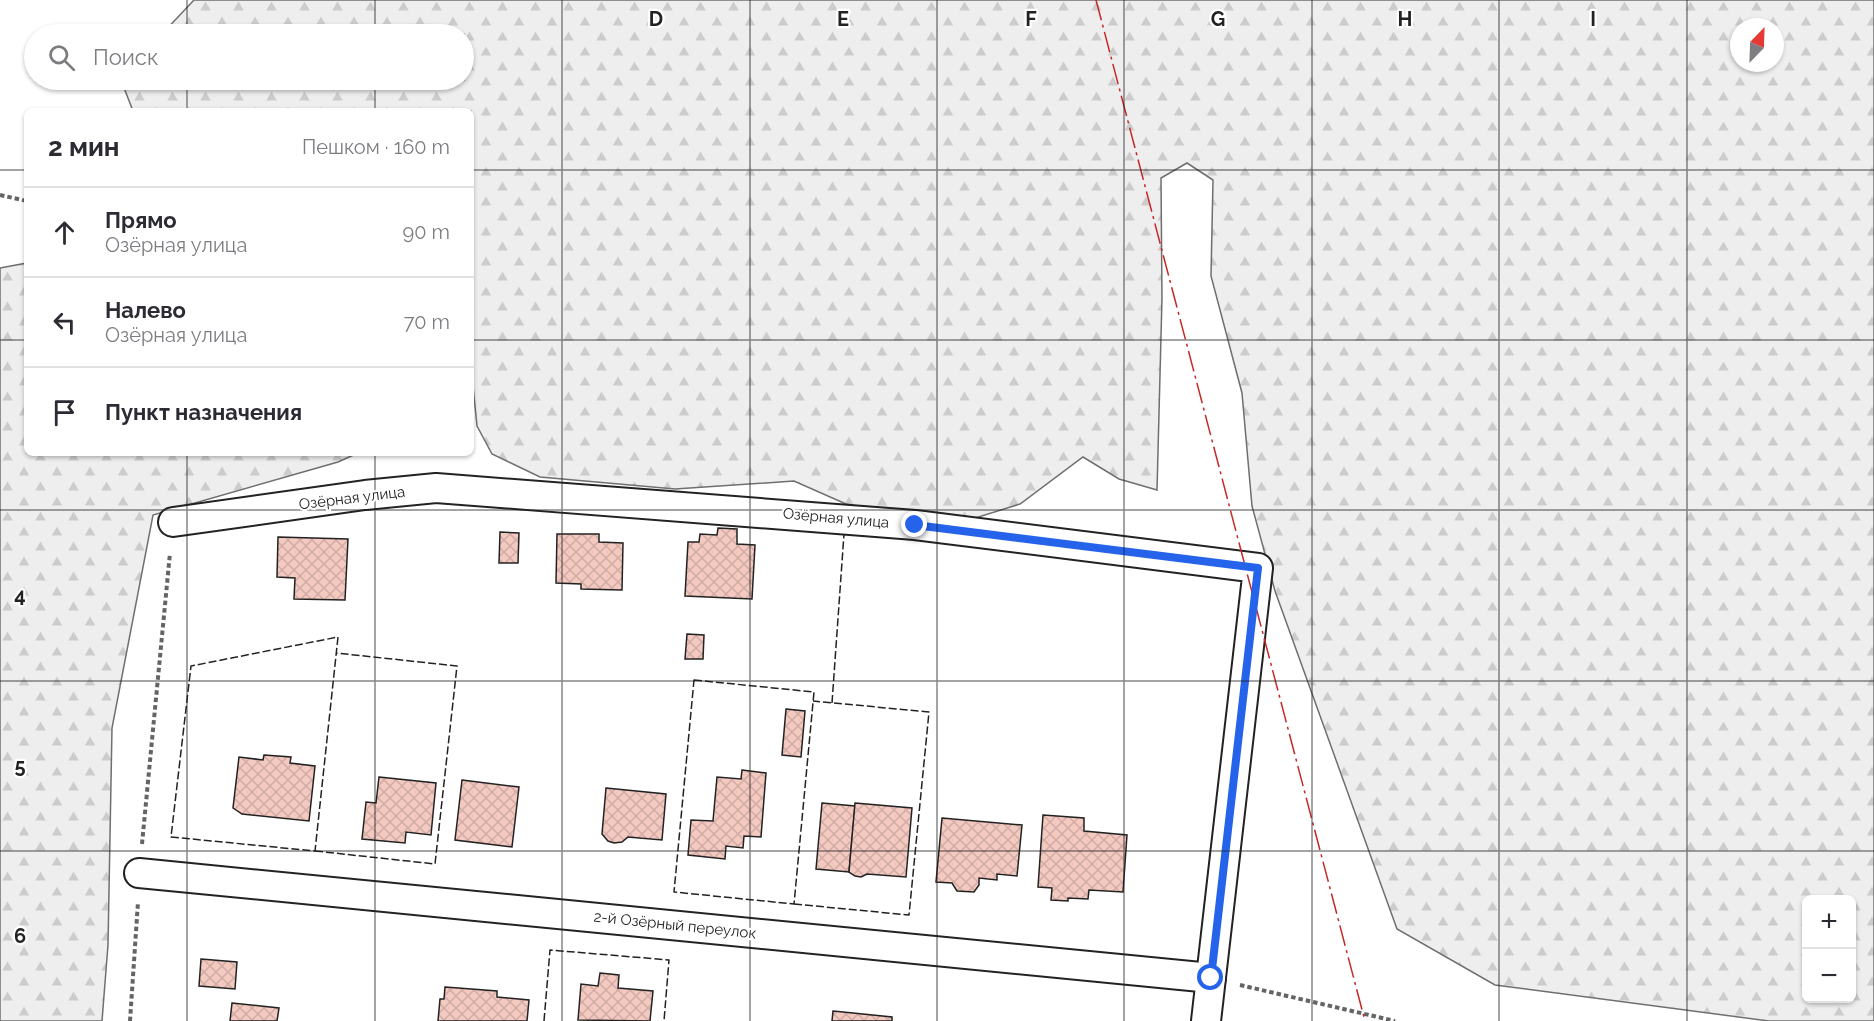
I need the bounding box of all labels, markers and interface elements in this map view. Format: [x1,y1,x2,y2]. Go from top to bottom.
text: D [649,7,663,31]
text: E [837,7,849,31]
text: F [1025,7,1037,31]
text: G [1211,7,1225,31]
text: H [1398,7,1412,31]
text: I [1590,7,1596,31]
north arrow [1730,18,1784,72]
search box [24,24,474,90]
icon: search [45,41,78,74]
text: Поиск [93,44,158,70]
text: 2 мин [48,132,120,162]
text: Пешком · 160 m [302,135,450,159]
text: Прямо [105,207,177,233]
icon: ahead [48,216,81,249]
text: 90 m [403,220,450,244]
text: Озёрная улица [105,233,247,257]
text: Налево [105,297,186,323]
icon: left [48,306,81,339]
text: 70 m [404,310,450,334]
text: Озёрная улица [105,323,247,347]
icon: arrive [48,396,81,429]
text: Пункт назначения [105,399,302,425]
street label: Озёрная улица [298,483,406,513]
street label: Озёрная улица [782,504,890,532]
route end [901,511,927,537]
text: 4 [14,583,26,607]
text: 5 [14,754,26,778]
map controls [1802,895,1856,1003]
button: + [1802,895,1856,949]
street label: 2-й Озёрный переулок [593,908,757,943]
text: 6 [14,924,26,948]
button: − [1802,949,1856,1003]
route start [1197,964,1223,990]

